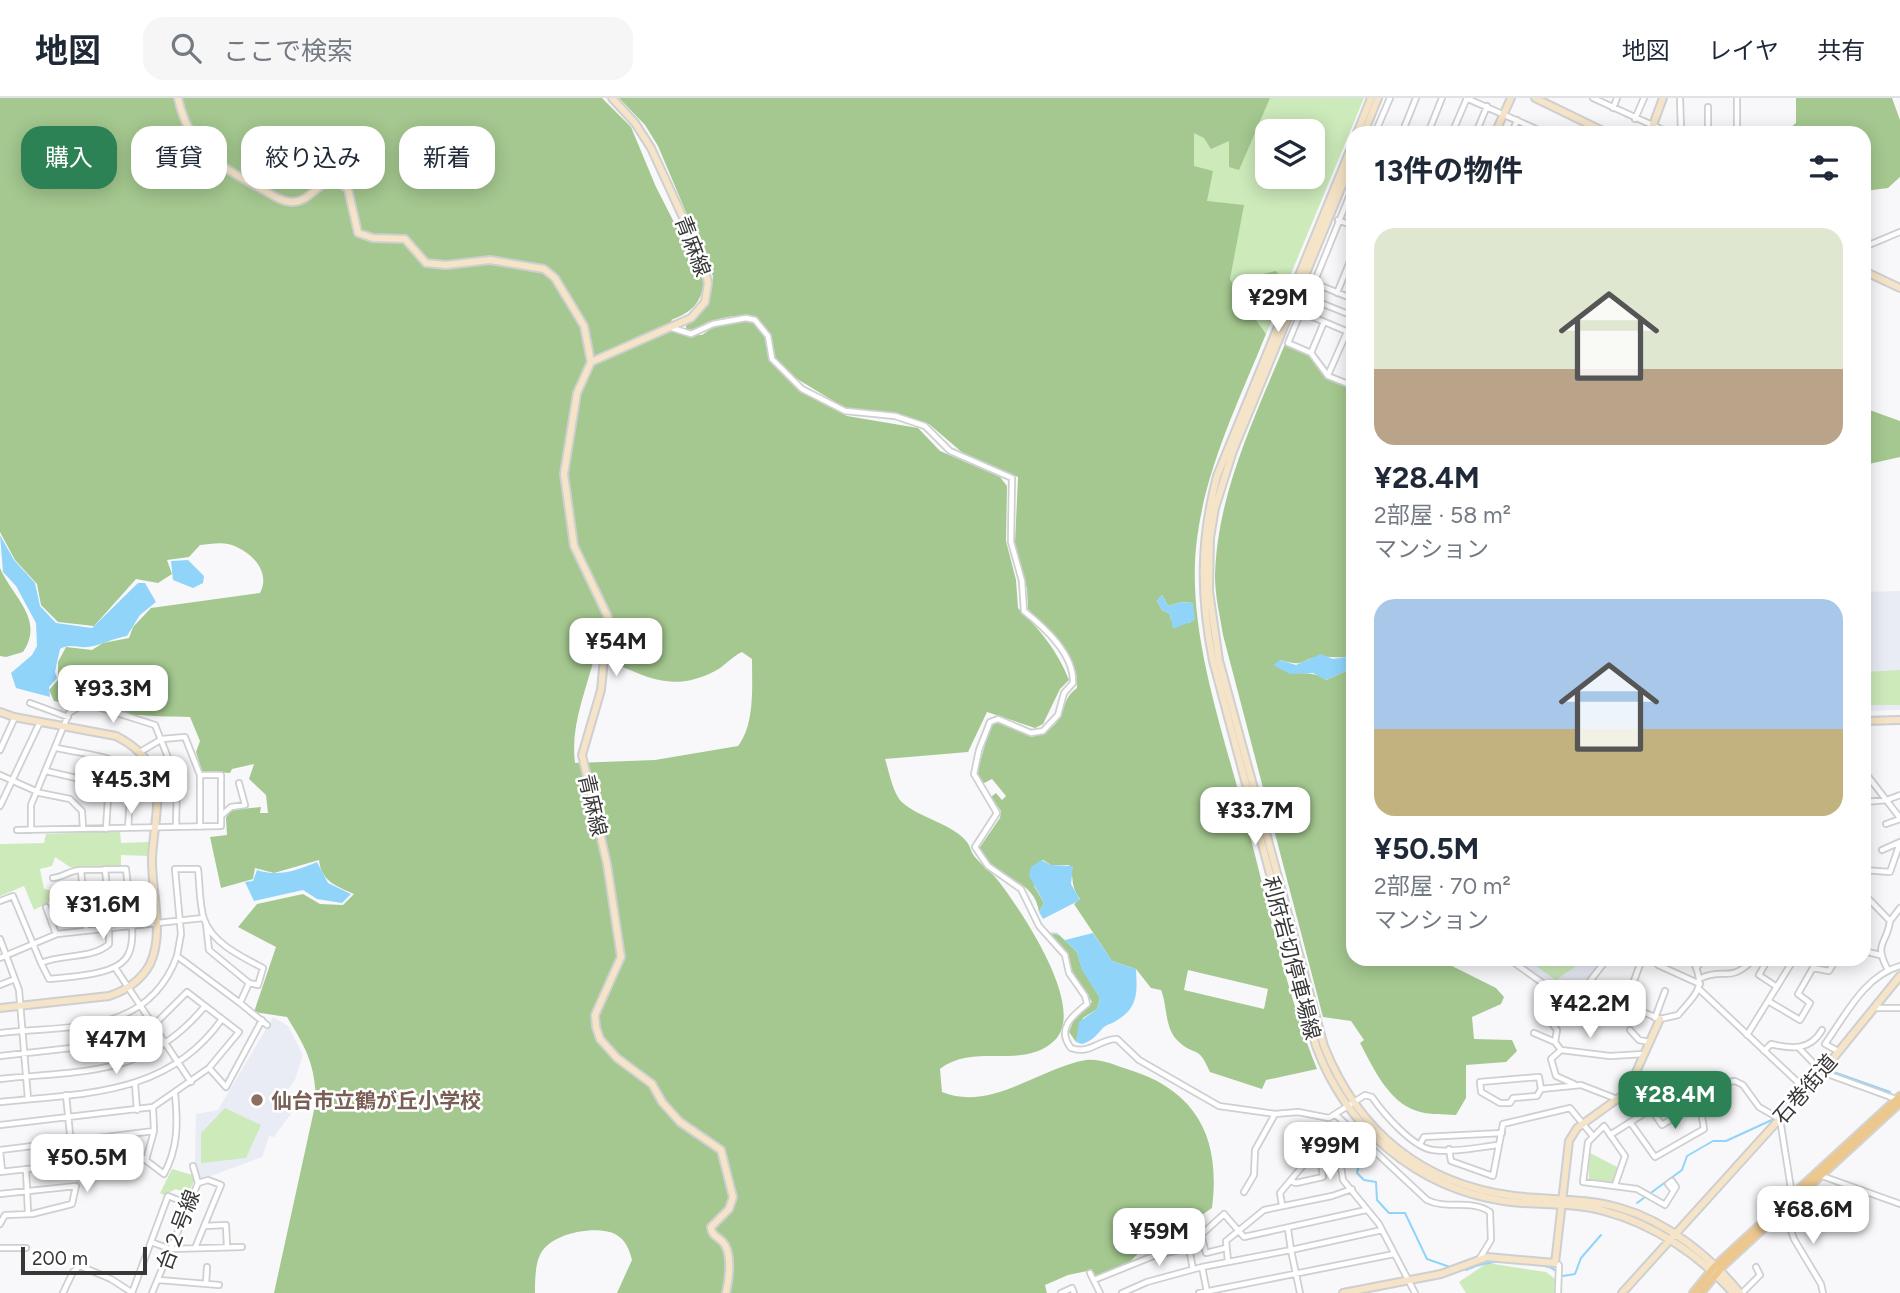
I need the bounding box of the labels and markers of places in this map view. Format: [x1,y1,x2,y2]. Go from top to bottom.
pin: ¥29M [1237,274,1319,334]
pin: ¥54M [575,618,657,678]
pin: ¥93.3M [56,666,170,725]
pin: ¥45.3M [74,756,188,816]
pin: ¥33.7M [1198,788,1312,847]
pin: ¥31.6M [46,882,160,941]
pin: ¥42.2M [1533,981,1647,1040]
pin: ¥47M [75,1016,157,1076]
pin: ¥28.4M [1618,1072,1732,1131]
place label: 仙台市立鶴が丘小学校 [271,1088,481,1113]
marker: 仙台市立鶴が丘小学校 [249,1092,265,1108]
pin: ¥99M [1289,1122,1371,1182]
pin: ¥50.5M [30,1134,144,1194]
pin: ¥68.6M [1756,1186,1870,1246]
pin: ¥59M [1118,1208,1200,1268]

